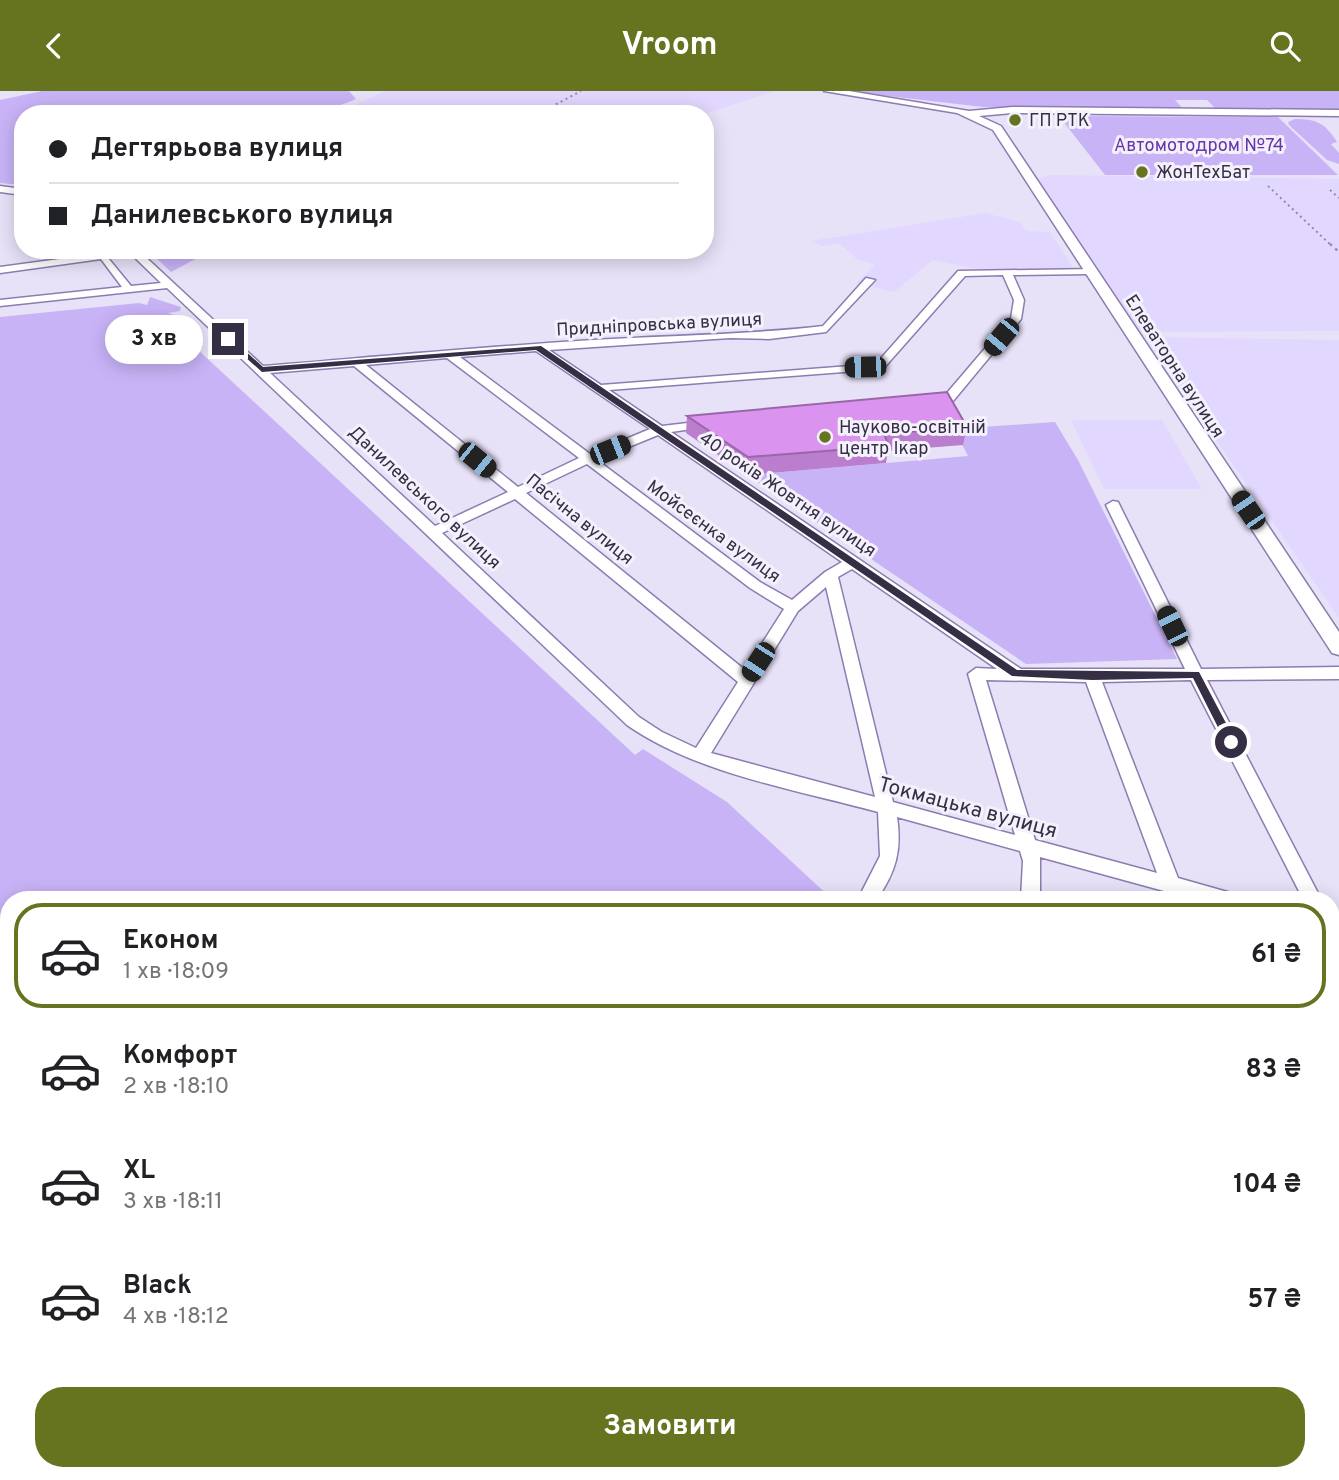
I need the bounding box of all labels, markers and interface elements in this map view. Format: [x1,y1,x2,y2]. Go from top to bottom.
text: Vroom [621,26,718,66]
icon: back [35,27,73,65]
icon: search [1266,27,1304,65]
place label: ГП РТК [1029,110,1090,133]
marker: ГП РТК [1007,112,1023,128]
text: Дегтярьова вулиця [91,133,343,166]
park label: Автомотодром №74 [1114,135,1284,158]
place label: ЖонТехБат [1156,162,1250,185]
marker: ЖонТехБат [1134,164,1150,180]
text: Данилевського вулиця [91,200,393,233]
street label: Елеваторна вулиця [1119,291,1229,443]
street label: Придніпровська вулиця [556,309,763,342]
car [980,314,1023,360]
callout: 3 хв [105,315,204,363]
route end [212,323,244,355]
text: 3 хв [131,325,177,354]
car [844,356,887,378]
place label: Науково-освітній центр Ікар [839,417,986,461]
street label: Данилевського вулиця [343,421,505,575]
street label: 40 років Жовтня вулиця [694,427,880,563]
marker: Науково-освітній центр Ікар [817,429,833,445]
car [587,432,634,468]
car [455,439,500,481]
street label: Пасічна вулиця [521,470,638,571]
street label: Мойсеєнка вулиця [642,476,785,589]
car [1228,487,1269,533]
car [1154,603,1191,649]
car [738,639,779,685]
route start [1215,726,1247,758]
street label: Токмацька вулиця [875,772,1060,845]
icon: car [39,924,102,987]
text: Економ [123,925,218,958]
text: 61 ₴ [1251,939,1301,972]
text: 1 хв · 18:09 [123,958,229,987]
icon: car [39,1039,102,1102]
text: Комфорт [123,1040,237,1073]
text: 83 ₴ [1245,1054,1301,1087]
text: 2 хв · 18:10 [123,1073,229,1102]
icon: car [39,1154,102,1217]
text: XL [123,1155,155,1188]
text: 104 ₴ [1233,1169,1301,1202]
text: 3 хв · 18:11 [123,1188,223,1217]
icon: car [39,1269,102,1332]
text: Black [123,1270,192,1303]
text: 57 ₴ [1248,1284,1301,1317]
text: 4 хв · 18:12 [123,1303,229,1332]
button: Замовити [35,1387,1305,1467]

